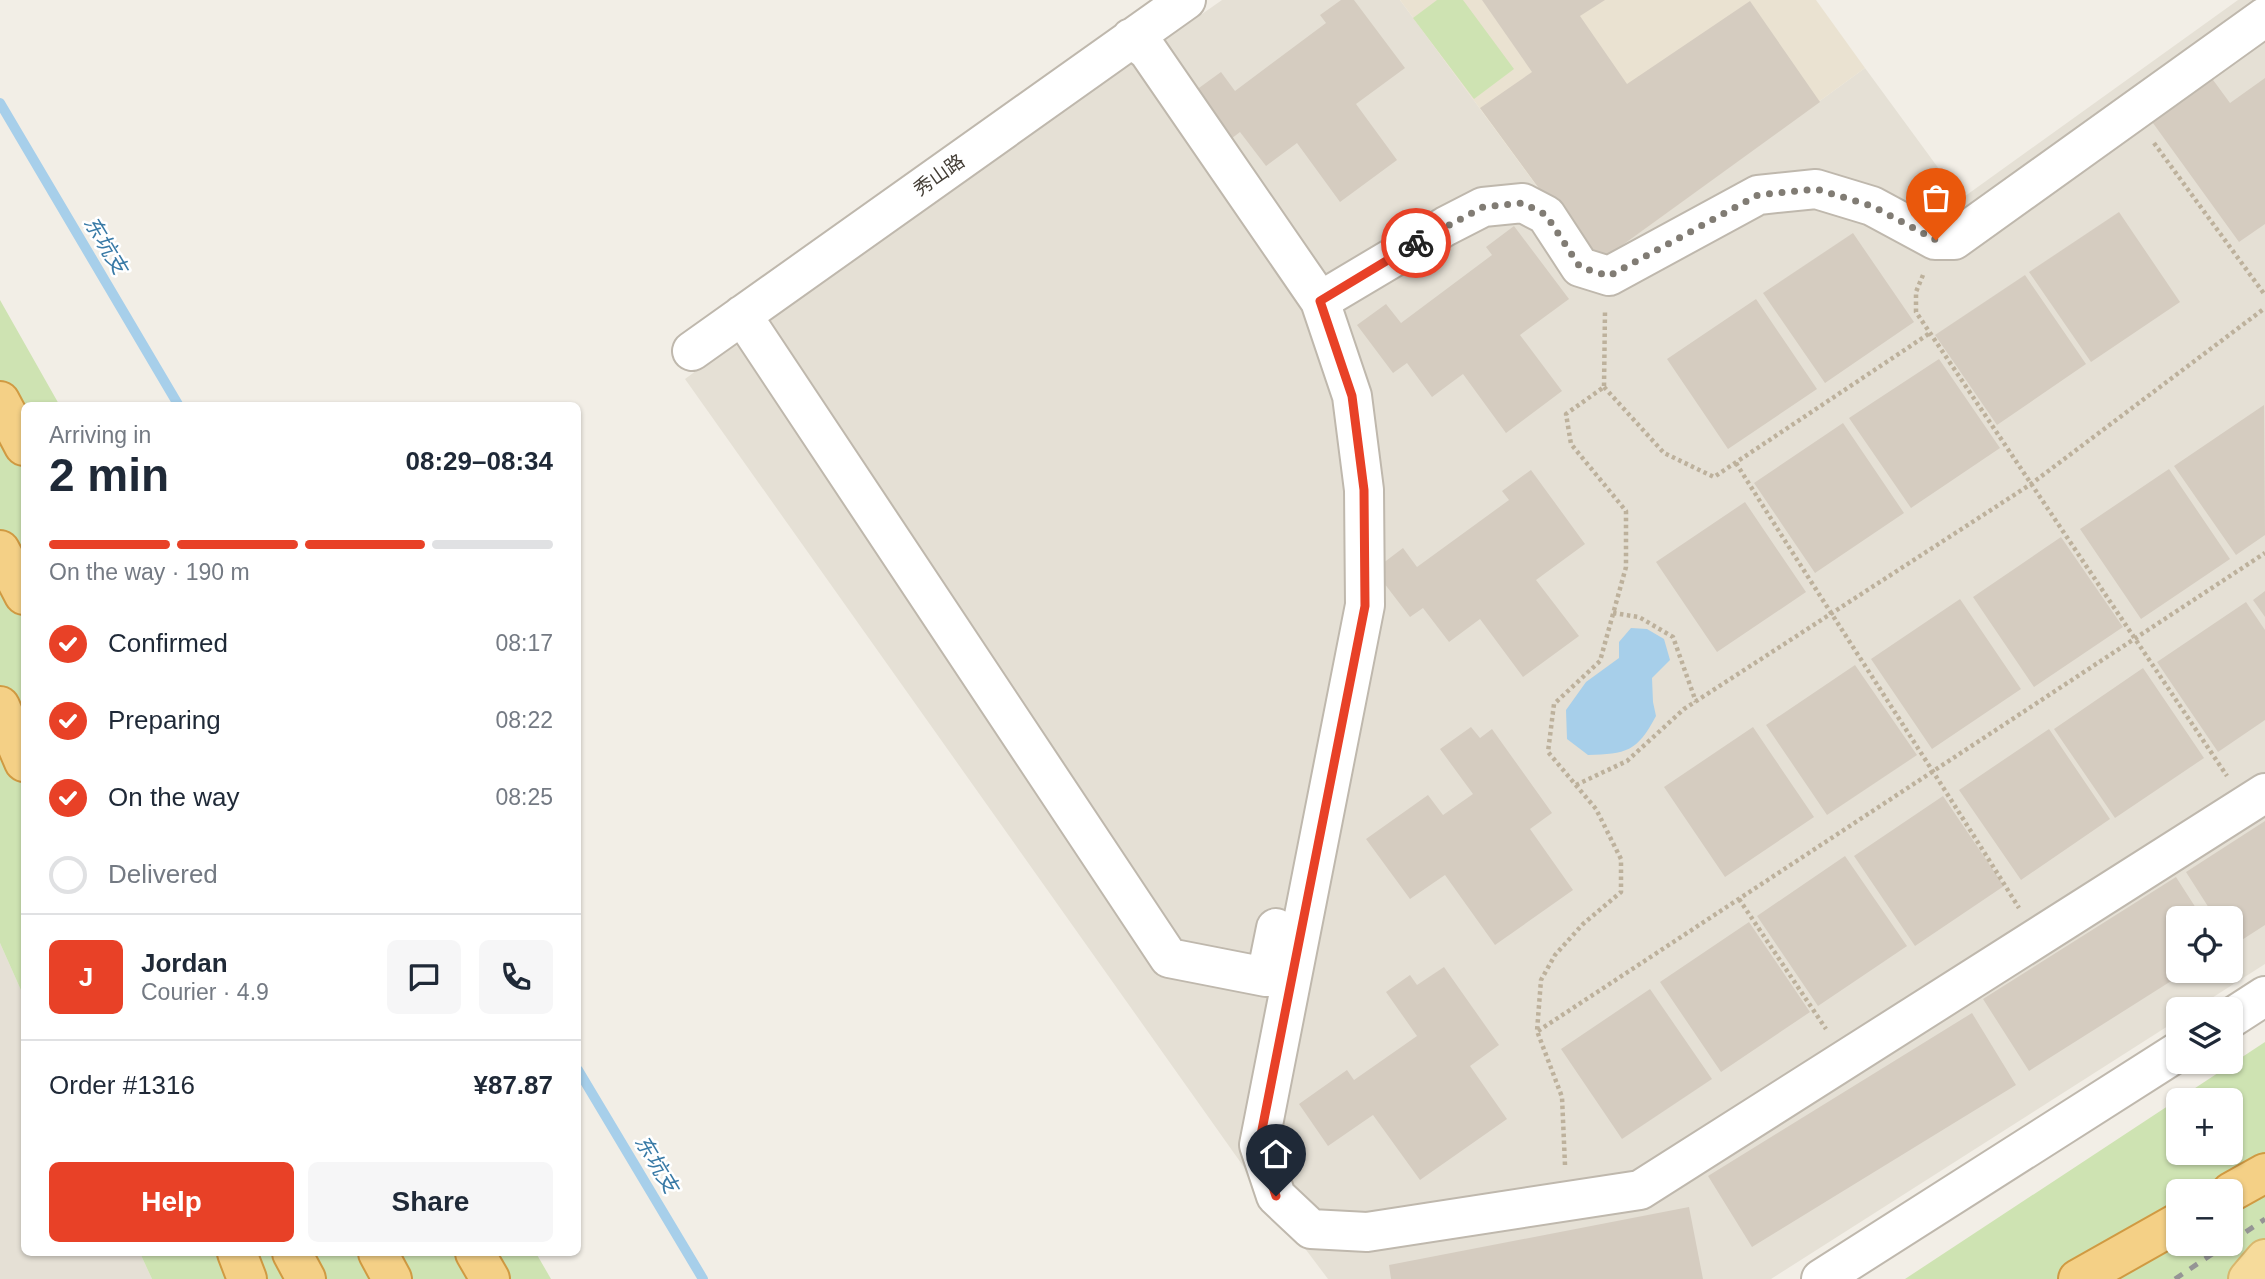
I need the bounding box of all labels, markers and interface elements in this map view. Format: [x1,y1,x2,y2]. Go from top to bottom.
street label: 秀山路 [910,150,968,200]
pin [1906,168,1966,240]
icon: bag [1917,179,1955,217]
courier [1381,208,1451,278]
water label: 东坑支 [80,212,133,280]
icon: bike [1397,224,1435,262]
text: Arriving in [49,422,151,448]
text: 08:29–08:34 [406,446,553,476]
text: 2 min [49,449,169,501]
text: On the way · 190 m [49,559,250,585]
icon: check [49,625,87,663]
text: Confirmed [108,628,228,658]
text: 08:17 [495,630,553,656]
icon: check [49,702,87,740]
text: Preparing [108,705,221,735]
text: 08:22 [495,707,553,733]
icon: check [49,779,87,817]
text: On the way [108,782,240,812]
text: 08:25 [495,784,553,810]
text: Delivered [108,859,218,889]
map controls [2166,906,2243,1256]
button: locate [2166,906,2243,983]
button: chat [387,940,461,1014]
button: phone [479,940,553,1014]
text: Jordan [141,948,228,978]
text: J [79,962,93,992]
text: Courier · 4.9 [141,979,269,1005]
button: layers [2166,997,2243,1074]
text: Order #1316 [49,1070,195,1100]
text: ¥87.87 [473,1070,553,1100]
button: + [2166,1088,2243,1165]
pin [1246,1124,1306,1196]
water label: 东坑支 [631,1131,684,1199]
icon: home [1257,1135,1295,1173]
button: Help [49,1162,294,1242]
button: Share [308,1162,553,1242]
button: − [2166,1179,2243,1256]

